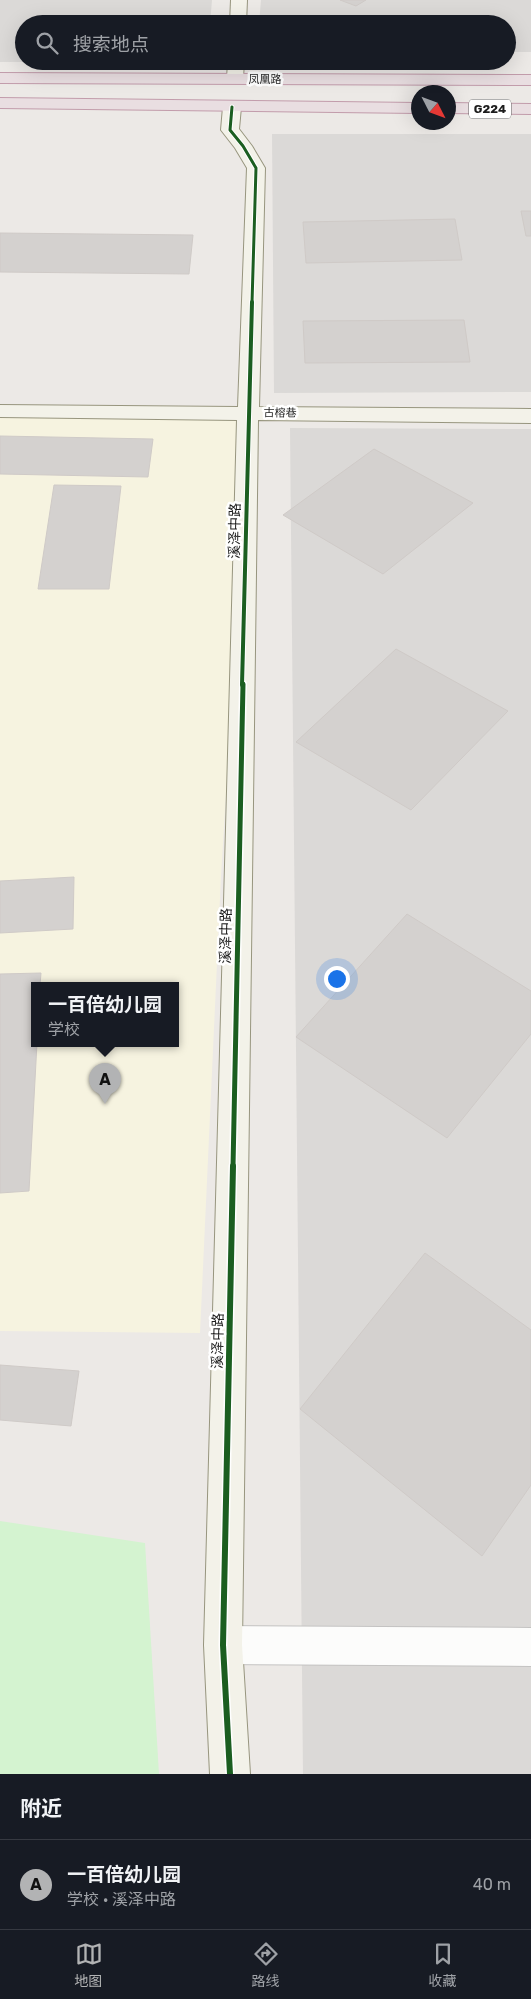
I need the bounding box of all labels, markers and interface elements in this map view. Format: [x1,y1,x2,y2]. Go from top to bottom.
search box [15,15,516,70]
icon: search [33,29,61,57]
text: 搜索地点 [73,33,149,56]
street label: 凤凰路 [249,73,282,86]
north arrow [411,85,456,130]
road number: G224 [469,100,511,118]
street label: 古榕巷 [263,406,297,420]
street label: 溪泽中路 [226,503,244,559]
street label: 溪泽中路 [217,908,235,964]
your location [324,966,350,992]
popup [31,982,179,1047]
text: 一百倍幼儿园 [48,993,162,1016]
text: 学校 [48,1020,80,1039]
pin: A [89,1063,121,1104]
street label: 溪泽中路 [209,1313,227,1369]
text: 附近 [20,1796,62,1821]
text: 一百倍幼儿园 [67,1863,181,1886]
text: A [30,1875,42,1894]
text: 40 m [473,1875,511,1894]
text: 学校 · 溪泽中路 [67,1890,176,1909]
tab: 地图 [75,1940,103,1990]
tab: 路线 [252,1940,280,1990]
tab: 收藏 [429,1940,457,1990]

